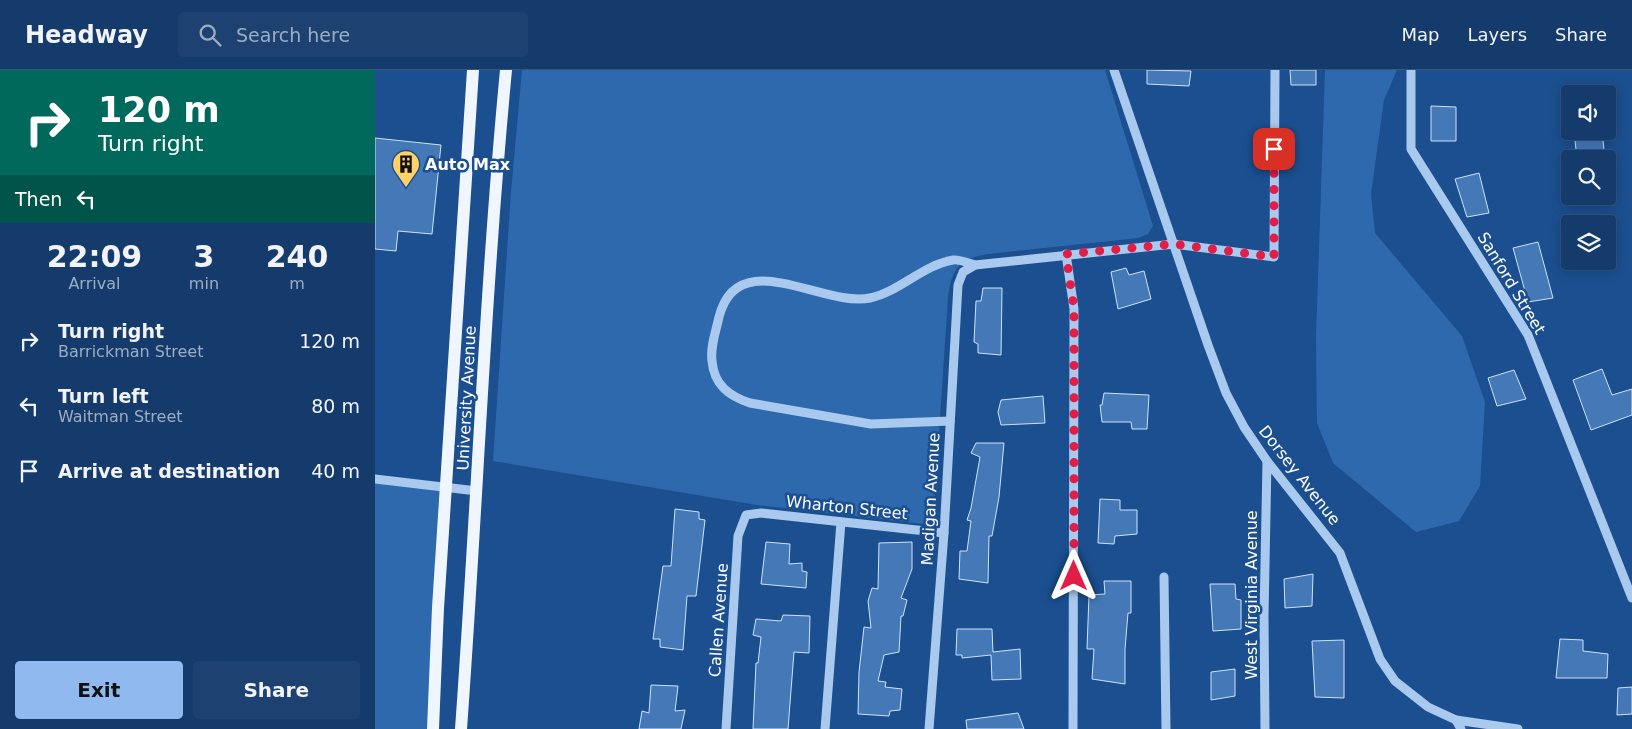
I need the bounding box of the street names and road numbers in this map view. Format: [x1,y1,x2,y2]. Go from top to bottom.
street label: Sanford Street [1474,229,1550,338]
street label: University Avenue [453,325,480,471]
street label: Dorsey Avenue [1255,422,1344,529]
street label: Madigan Avenue [918,432,943,566]
street label: Wharton Street [785,492,909,523]
street label: West Virginia Avenue [1242,510,1261,680]
street label: Callen Avenue [705,562,732,678]

